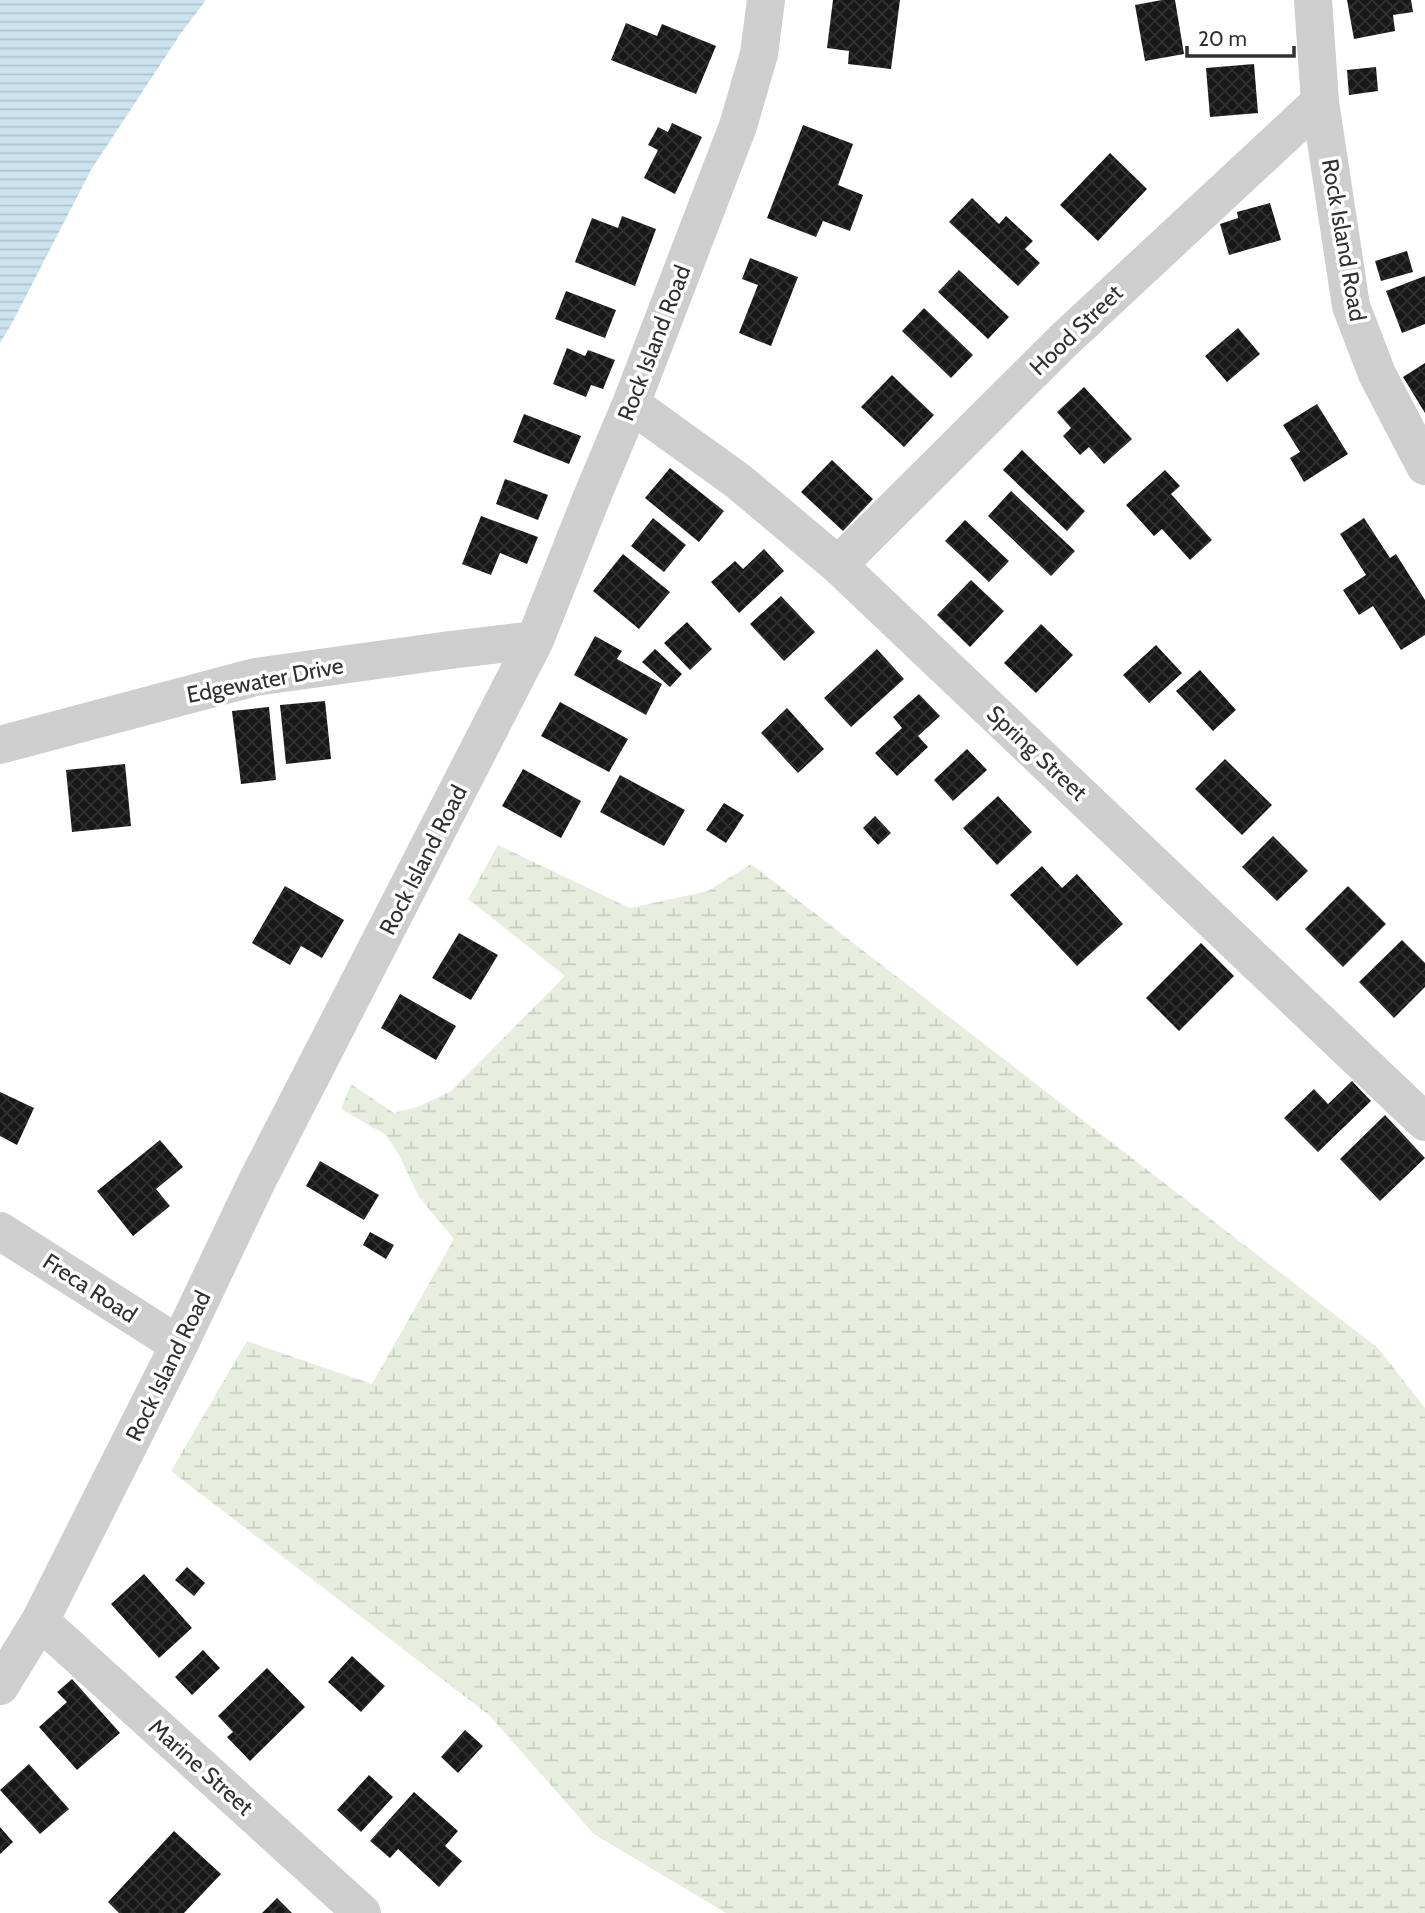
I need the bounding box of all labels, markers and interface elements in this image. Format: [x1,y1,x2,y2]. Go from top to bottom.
scale bar [1187,14,1294,58]
text: 20 m [1198,26,1247,51]
street label: Rock Island Road [1316,157,1372,323]
street label: Rock Island Road [611,261,697,425]
street label: Hood Street [1024,279,1128,381]
street label: Edgewater Drive [184,651,346,709]
street label: Spring Street [981,700,1093,807]
street label: Rock Island Road [373,780,473,940]
street label: Freca Road [38,1247,142,1329]
street label: Rock Island Road [119,1286,217,1446]
street label: Marine Street [143,1713,259,1821]

